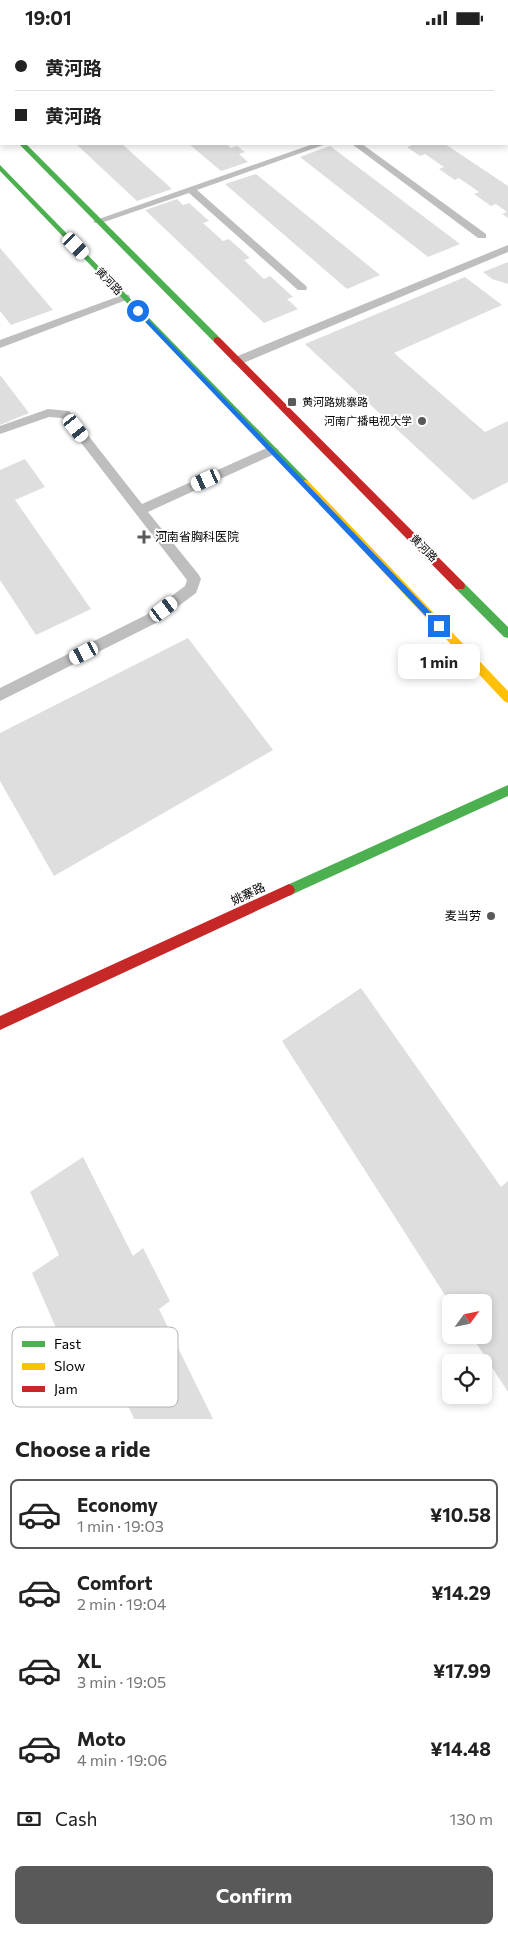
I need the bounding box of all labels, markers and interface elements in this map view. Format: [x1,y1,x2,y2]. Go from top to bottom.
text: 19:01 [25,6,72,29]
text: 黄河路 [45,56,102,79]
text: 黄河路 [45,104,102,127]
car [60,230,91,262]
street label: 黄河路 [93,264,125,297]
route start [127,300,149,322]
place label: 黄河路姚寨路 [302,395,368,408]
marker: 黄河路姚寨路 [286,396,298,408]
car [60,412,91,444]
place label: 河南广播电视大学 [324,414,412,427]
marker: 河南广播电视大学 [416,415,428,427]
car [189,467,222,493]
place label: 河南省胸科医院 [155,529,239,543]
marker: 河南省胸科医院 [137,530,151,544]
street label: 黄河路 [408,531,441,564]
car [147,594,180,624]
route end [428,615,450,637]
car [67,640,100,666]
callout: 1 min [398,643,480,679]
text: 1 min [420,652,458,671]
street label: 姚寨路 [228,879,267,907]
place label: 麦当劳 [445,908,481,922]
marker: 麦当劳 [485,910,497,922]
north arrow [442,1294,492,1344]
map controls [442,1294,492,1404]
legend [12,1327,178,1407]
text: Fast [54,1335,81,1352]
button: locate [442,1354,492,1404]
text: Slow [54,1357,85,1374]
text: Jam [54,1380,78,1397]
text: Choose a ride [15,1435,150,1462]
icon: car [17,1492,62,1537]
text: Economy [77,1493,158,1516]
text: ¥10.58 [430,1503,491,1526]
text: 1 min · 19:03 [77,1516,164,1535]
icon: car [17,1570,62,1615]
text: Comfort [77,1571,153,1594]
text: ¥14.29 [431,1581,491,1604]
text: 2 min · 19:04 [77,1594,166,1613]
icon: car [17,1648,62,1693]
text: XL [77,1649,102,1672]
text: ¥17.99 [433,1659,491,1682]
text: 3 min · 19:05 [77,1672,166,1691]
icon: car [17,1726,62,1771]
text: Moto [77,1727,126,1750]
text: ¥14.48 [430,1737,491,1760]
text: 4 min · 19:06 [77,1750,167,1769]
icon: cash [15,1805,43,1833]
text: Cash [55,1807,97,1830]
text: 130 m [450,1809,493,1828]
button: Confirm [15,1866,493,1924]

